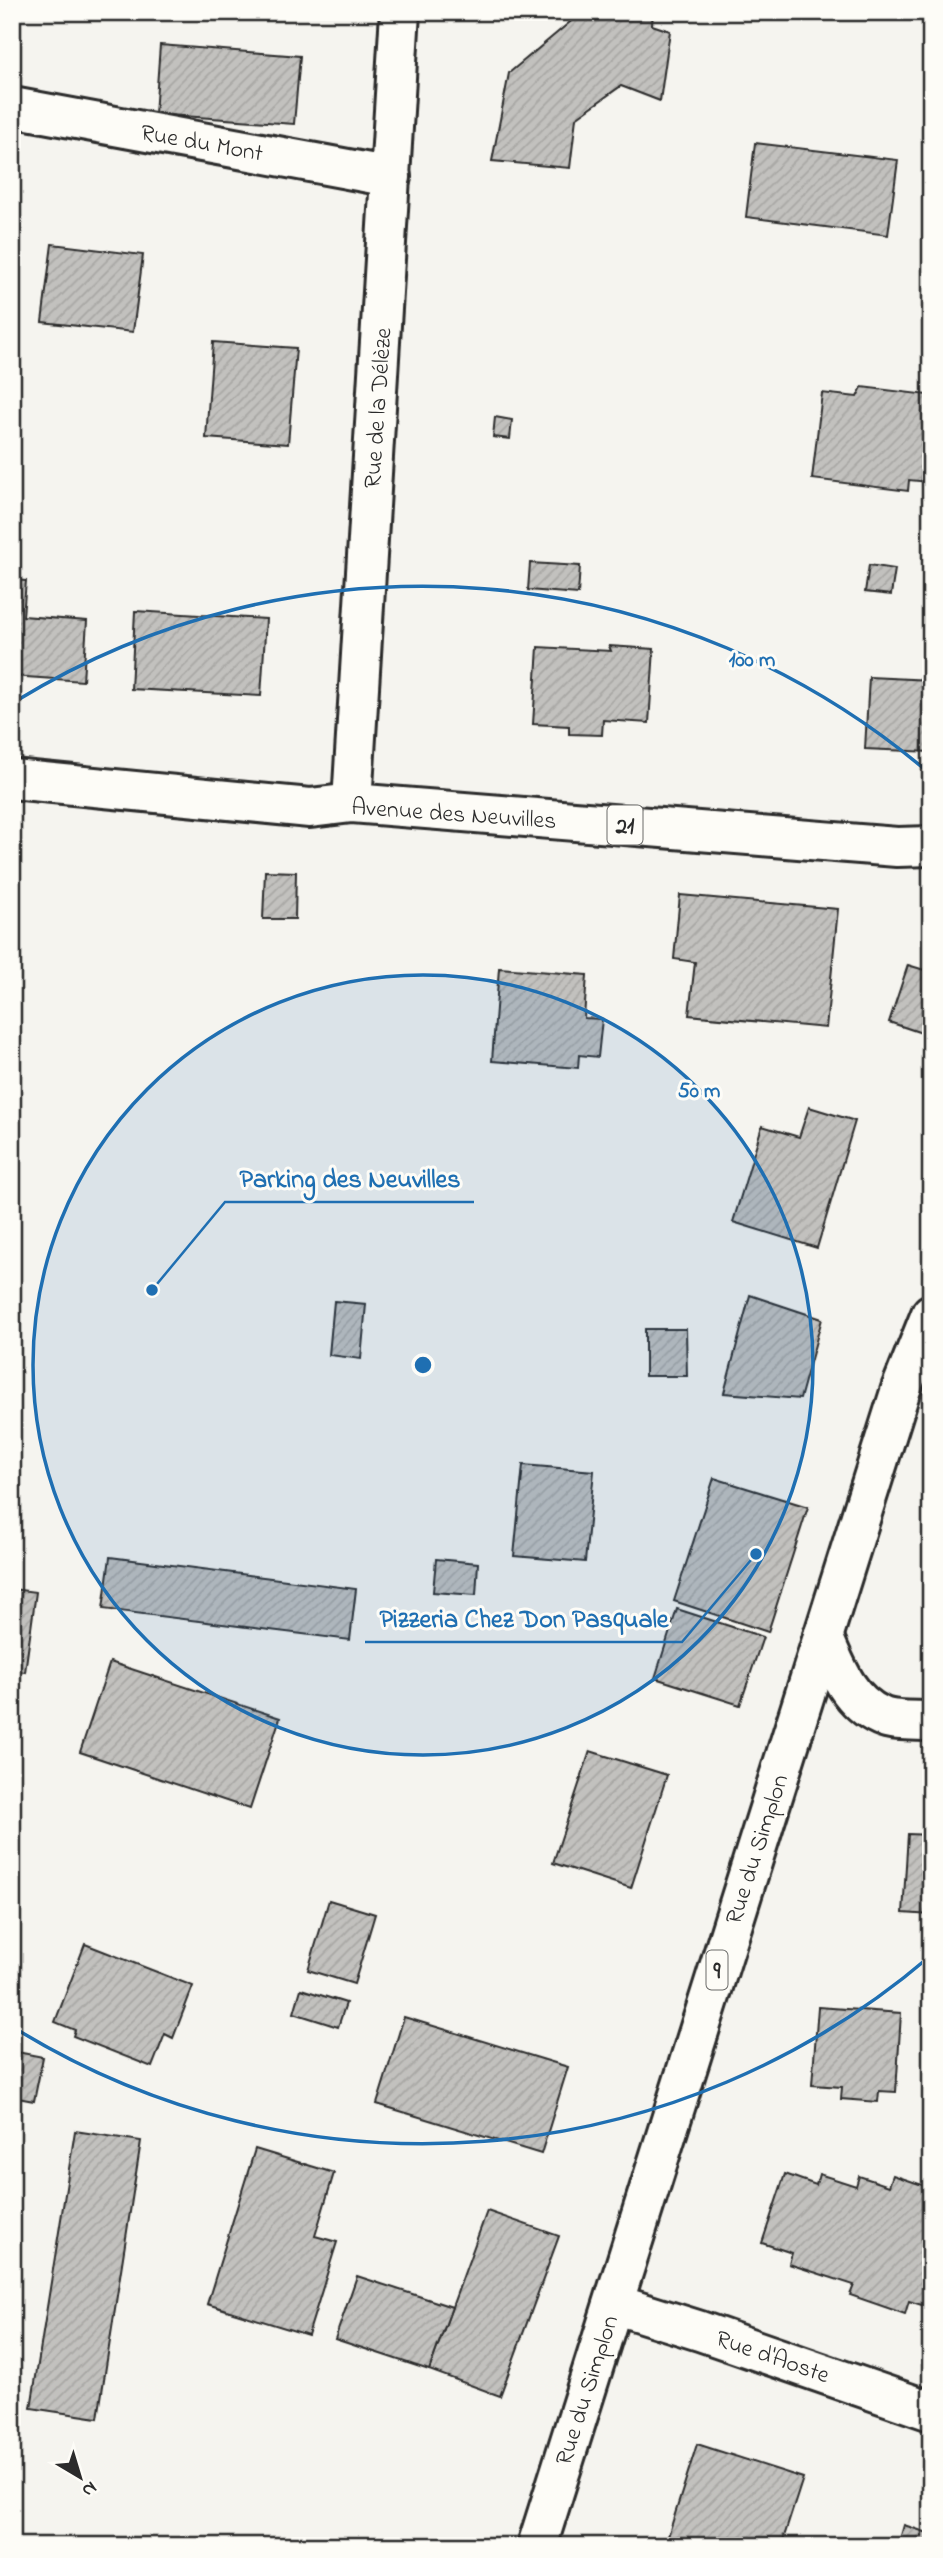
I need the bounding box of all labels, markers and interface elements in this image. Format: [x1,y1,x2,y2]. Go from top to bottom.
street label: Rue du Mont [138,116,266,172]
street label: Rue de la Délèze [356,326,403,490]
text: 100 m [729,646,775,676]
street label: Avenue des Neuvilles [350,791,558,840]
road number: 21 [608,806,642,845]
text: 50 m [678,1077,720,1107]
callout: Parking des Neuvilles [225,1155,474,1202]
text: Parking des Neuvilles [239,1162,461,1201]
centre of rings [411,1353,435,1377]
callout: Pizzeria Chez Don Pasquale [365,1595,682,1642]
text: Pizzeria Chez Don Pasquale [380,1602,670,1640]
street label: Rue du Simplon [718,1770,799,1929]
road number: 9 [706,1951,728,1990]
street label: Rue du Simplon [548,2311,629,2470]
street label: Rue d'Aoste [711,2323,834,2394]
north arrow [46,2442,116,2512]
text: N [75,2474,102,2503]

